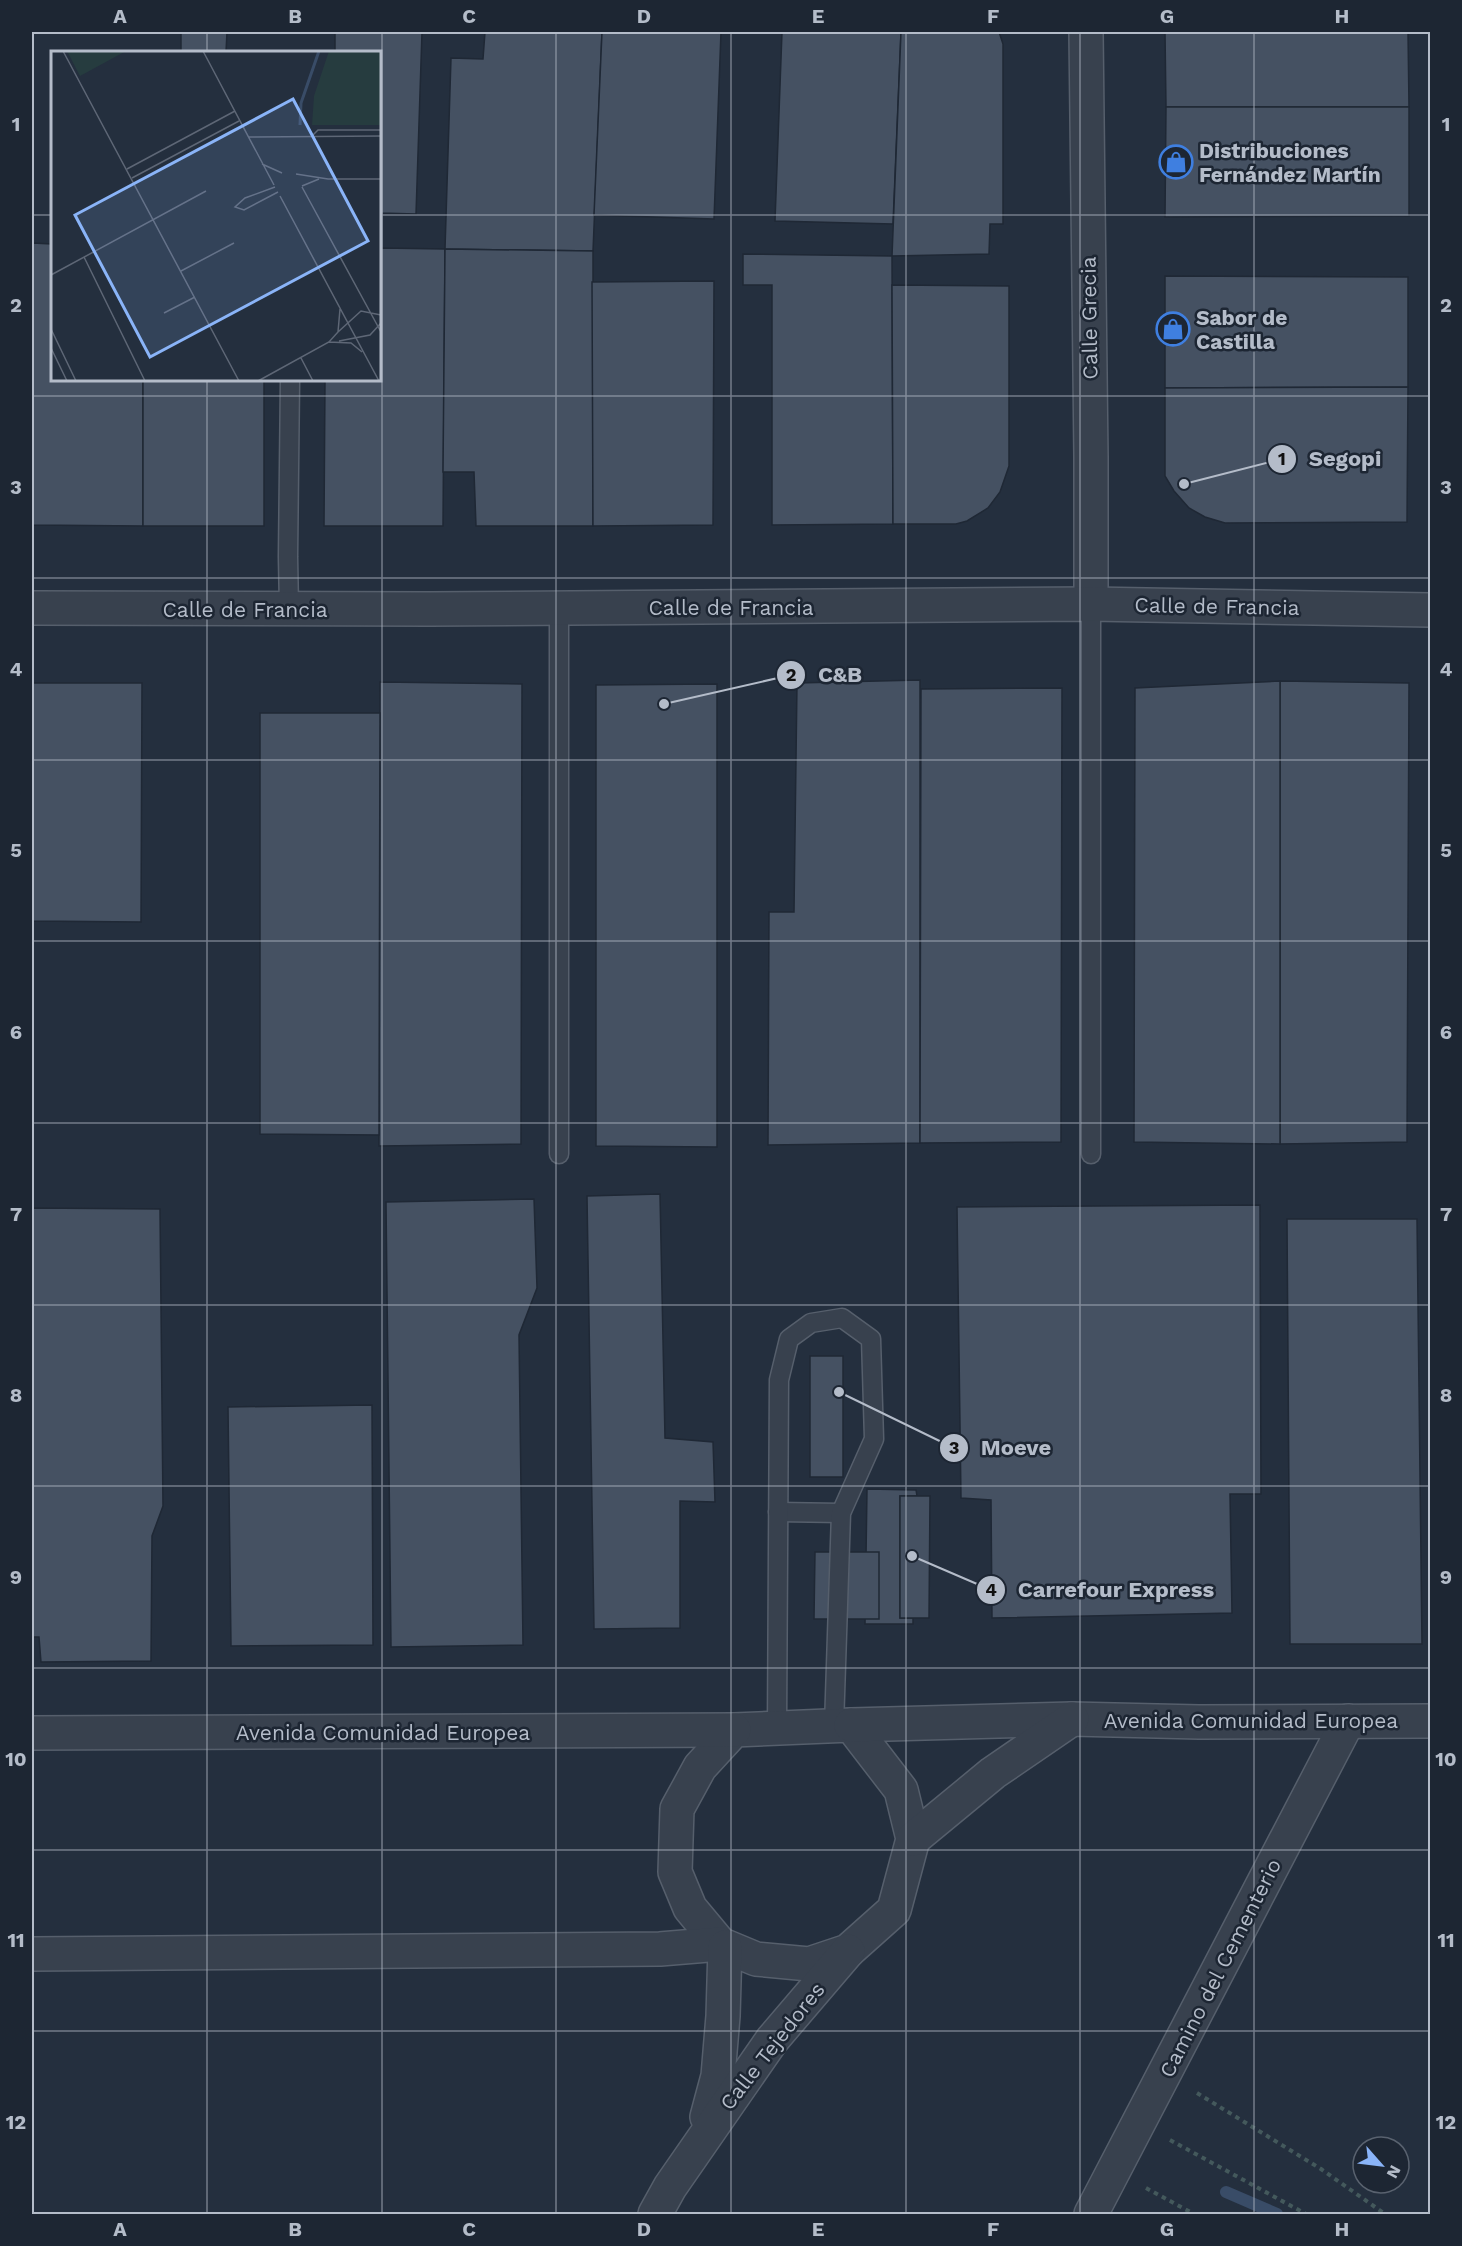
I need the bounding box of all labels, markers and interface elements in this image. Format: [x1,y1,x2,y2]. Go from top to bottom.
text: A [113,4,127,28]
text: B [288,4,302,28]
text: C [462,4,476,28]
text: D [637,4,651,28]
text: E [812,4,824,28]
text: F [987,4,999,28]
text: G [1160,4,1174,28]
text: H [1335,4,1349,28]
inset map [51,51,381,381]
text: 1 [12,112,20,136]
text: 1 [1442,112,1450,136]
place label: Distribuciones Fernández Martín [1199,138,1381,187]
shop icon: Distribuciones Fernández Martín [1158,144,1194,180]
street label: Calle Grecia [1075,256,1103,380]
text: 2 [10,293,22,317]
text: 2 [1440,293,1452,317]
place label: Sabor de Castilla [1196,305,1287,354]
shop icon: Sabor de Castilla [1155,311,1191,347]
callout: Segopi [1267,439,1394,479]
text: Segopi [1309,446,1381,471]
text: 1 [1278,448,1286,469]
text: 3 [10,475,22,499]
text: 3 [1440,475,1452,499]
street label: Calle de Francia [1134,592,1300,620]
street label: Calle de Francia [648,595,814,620]
street label: Calle de Francia [162,597,328,622]
callout: C&B [776,655,874,695]
text: 4 [10,657,23,681]
text: 4 [1440,657,1453,681]
text: C&B [818,662,862,687]
text: 2 [786,664,796,685]
text: 5 [10,838,22,862]
text: 5 [1440,838,1452,862]
text: 6 [10,1020,22,1044]
text: 6 [1440,1020,1452,1044]
text: 7 [10,1202,22,1226]
text: 7 [1440,1202,1452,1226]
text: 8 [10,1383,22,1407]
text: 8 [1440,1383,1452,1407]
callout: Moeve [939,1428,1063,1468]
text: Moeve [981,1435,1051,1460]
text: 3 [949,1437,959,1458]
text: 9 [10,1565,22,1589]
text: 9 [1440,1565,1452,1589]
callout: Carrefour Express [976,1570,1227,1610]
text: Carrefour Express [1018,1577,1215,1602]
text: 4 [985,1579,997,1600]
street label: Avenida Comunidad Europea [1104,1708,1398,1733]
street label: Avenida Comunidad Europea [236,1720,530,1745]
text: 10 [5,1747,27,1771]
text: 10 [1435,1747,1457,1771]
street label: Camino del Cementerio [1154,1855,1286,2081]
text: 11 [7,1928,25,1952]
text: 11 [1437,1928,1455,1952]
street label: Calle Tejedores [714,1977,830,2115]
text: 12 [6,2110,26,2134]
text: 12 [1436,2110,1456,2134]
north arrow [1351,2135,1411,2195]
text: N [1383,2162,1405,2182]
text: A [113,2217,127,2241]
text: B [288,2217,302,2241]
text: C [462,2217,476,2241]
text: D [637,2217,651,2241]
text: E [812,2217,824,2241]
text: F [987,2217,999,2241]
text: G [1160,2217,1174,2241]
text: H [1335,2217,1349,2241]

